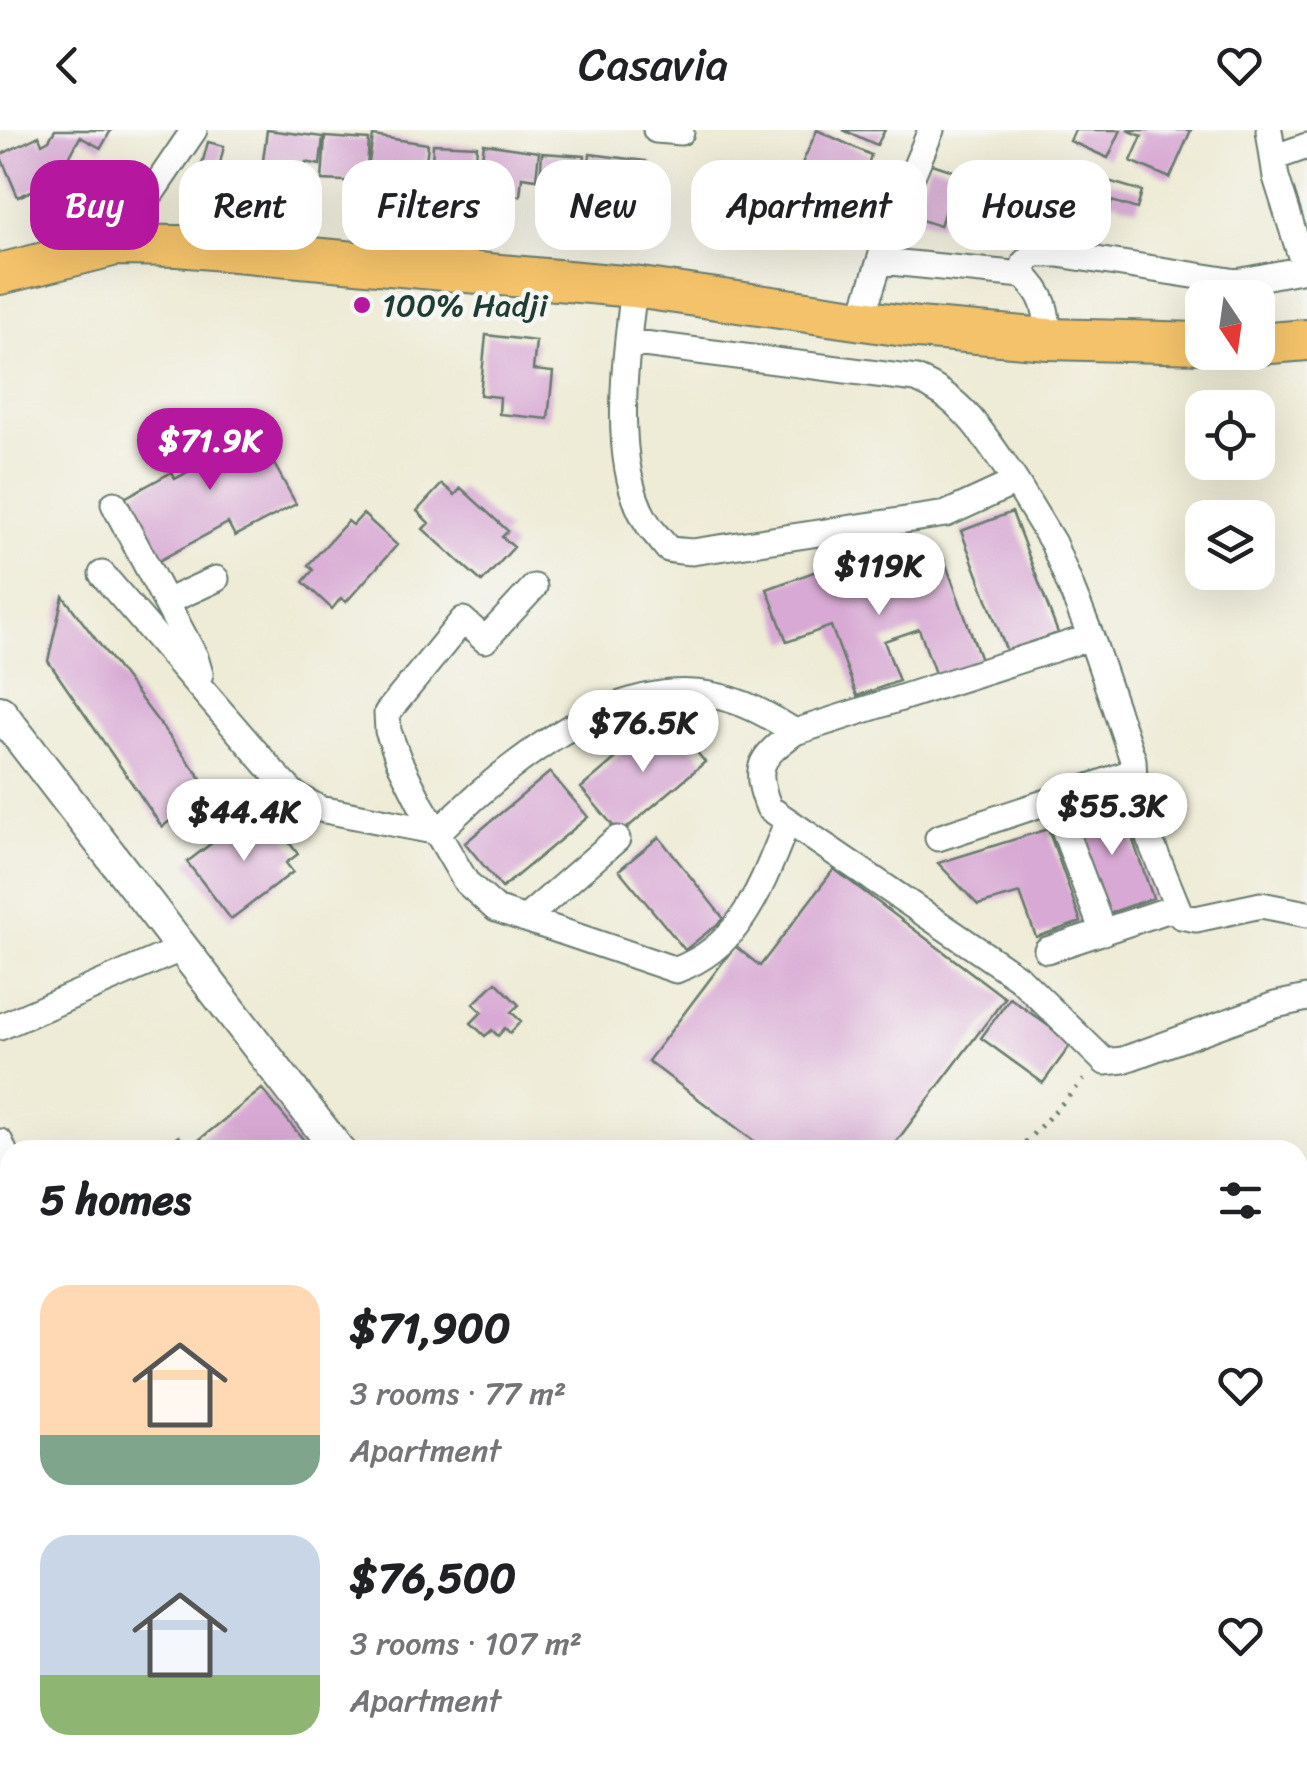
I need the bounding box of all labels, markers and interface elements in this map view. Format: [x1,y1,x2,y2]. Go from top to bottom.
text: Casavia [579,25,728,105]
icon: back [40,38,95,93]
icon: heart [1212,38,1267,93]
chip: Buy [30,160,159,250]
chip: Rent [179,160,322,250]
chip: Filters [342,160,515,250]
chip: New [535,160,671,250]
chip: Apartment [691,160,927,250]
chip: House [947,160,1111,250]
place label: 100% Hadji [382,277,549,334]
north arrow [1185,280,1275,370]
map controls [1185,280,1275,590]
marker: 100% Hadji [351,294,373,316]
button: locate [1185,390,1275,480]
pin: $71.9K [129,408,291,493]
text: $71.9K [159,412,261,469]
button: layers [1185,500,1275,590]
pin: $119K [809,533,949,618]
text: $119K [835,537,923,594]
pin: $76.5K [562,690,724,775]
text: $76.5K [590,694,696,751]
pin: $55.3K [1031,773,1193,858]
text: $55.3K [1058,777,1166,834]
pin: $44.4K [163,779,325,864]
text: $44.4K [189,783,299,840]
text: 5 homes [40,1163,191,1237]
icon: filters [1213,1173,1268,1228]
text: $71,900 [350,1291,510,1365]
icon: home [120,1325,240,1445]
icon: heart [1213,1358,1268,1413]
text: 3 rooms · 77 m² [350,1365,566,1422]
text: Apartment [350,1422,501,1479]
text: $76,500 [350,1541,516,1615]
icon: home [120,1575,240,1695]
icon: heart [1213,1608,1268,1663]
text: 3 rooms · 107 m² [350,1615,582,1672]
text: Apartment [350,1672,501,1729]

